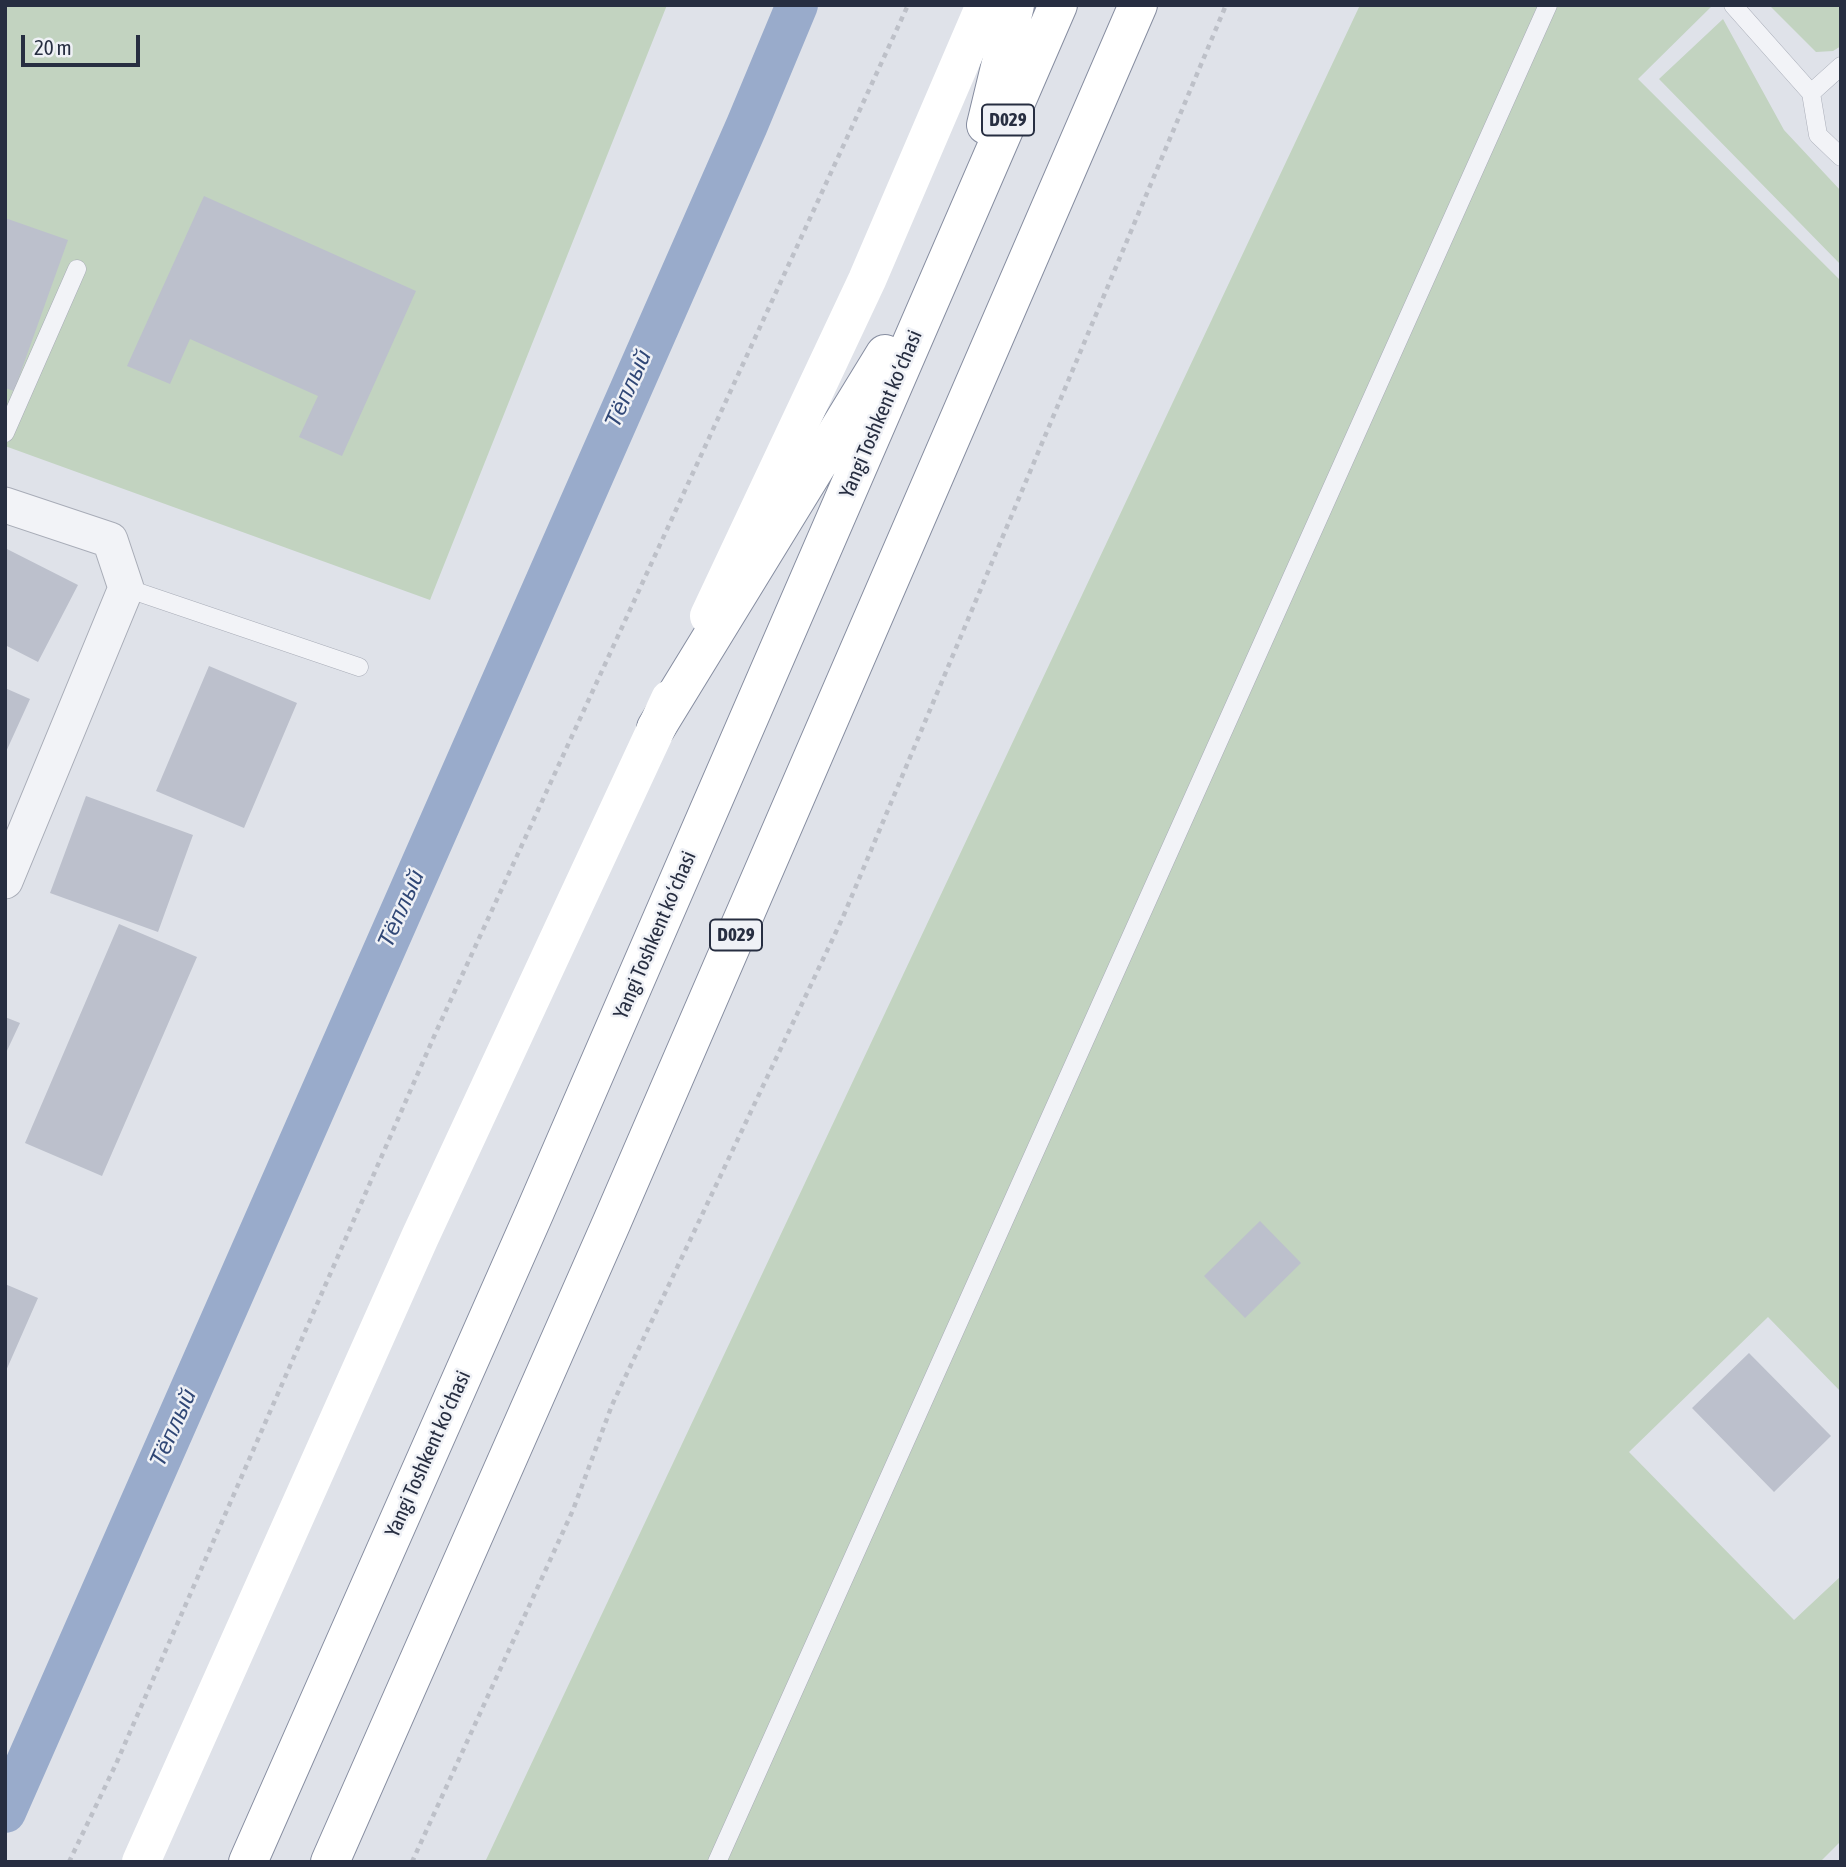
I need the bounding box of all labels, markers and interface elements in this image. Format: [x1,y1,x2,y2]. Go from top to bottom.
scale bar [24,21,144,65]
text: 20 m [34,35,72,59]
road number: D029 [982,104,1034,136]
street label: Yangi Toshkent ko‘chasi [834,326,928,502]
water label: Тёплый [599,346,657,432]
street label: Yangi Toshkent ko‘chasi [608,847,702,1023]
water label: Тёплый [372,866,430,952]
road number: D029 [710,920,762,951]
street label: Yangi Toshkent ko‘chasi [380,1367,476,1541]
water label: Тёплый [144,1385,202,1471]

